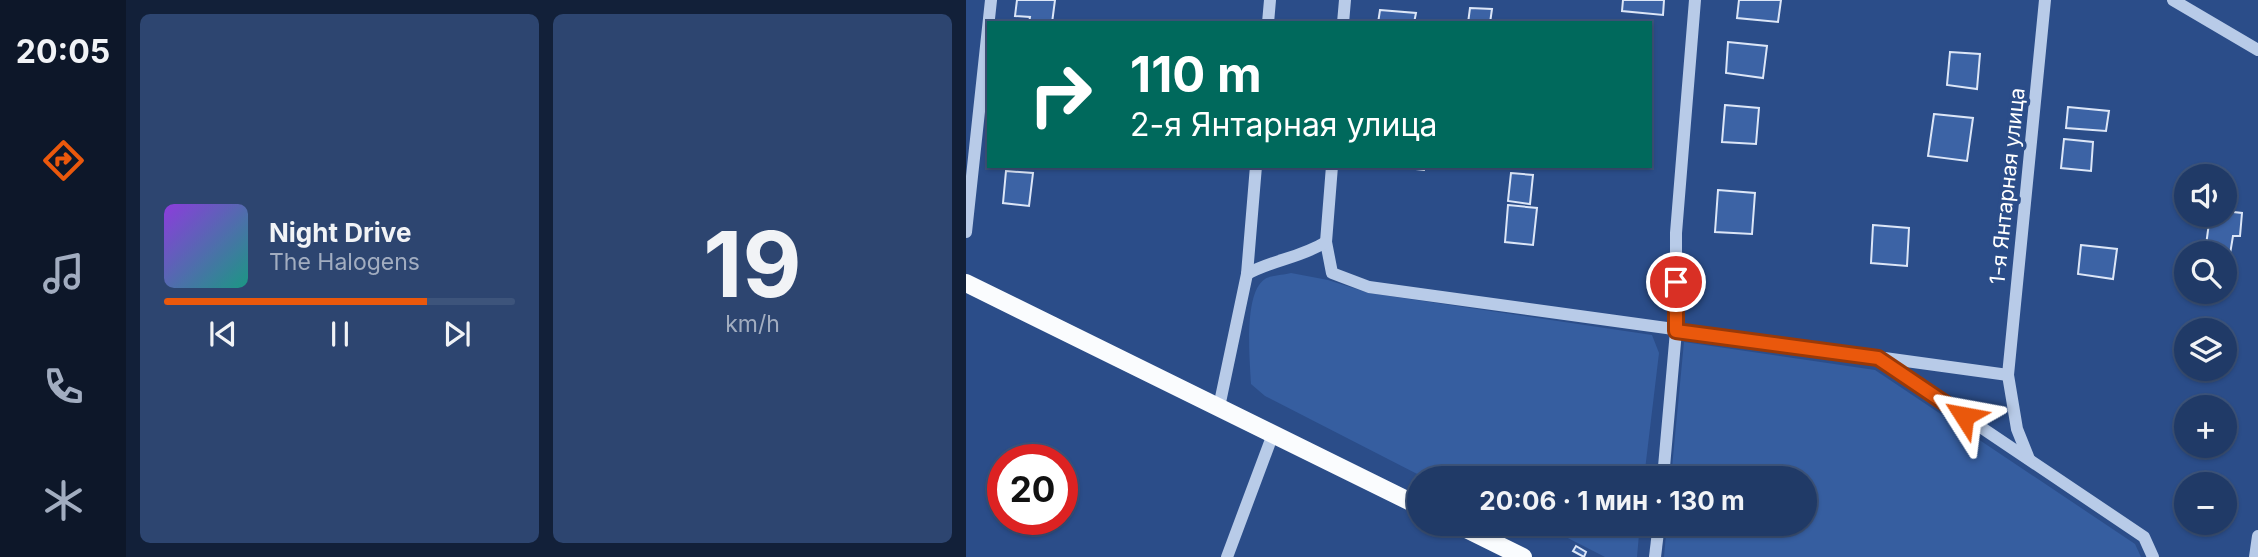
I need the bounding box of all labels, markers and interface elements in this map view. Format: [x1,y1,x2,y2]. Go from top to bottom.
text: 20:05 [16,32,110,71]
text: 110 m [1130,45,1262,104]
icon: right [1015,49,1106,140]
street label: 1-я Янтарная улица [1984,86,2030,286]
text: 2-я Янтарная улица [1130,105,1438,144]
icon: directions [39,136,88,185]
map controls [2174,164,2237,535]
button: sound [2174,164,2237,227]
text: 19 [703,209,802,319]
text: Night Drive [269,217,411,248]
button: search [2174,241,2237,304]
text: The Halogens [269,248,420,276]
icon: music [39,249,88,298]
pin [1646,252,1706,312]
icon: arrive [1657,263,1695,301]
text: km/h [725,310,780,338]
icon: previous [204,315,242,353]
icon: pause [321,315,359,353]
icon: next [438,315,476,353]
button: layers [2174,318,2237,381]
icon: phone [39,362,88,411]
position arrow [1927,379,2001,453]
button: + [2174,395,2237,458]
speed limit sign: 20 [987,444,1078,535]
button: − [2174,472,2237,535]
icon: climate [39,476,88,525]
text: 20:06 · 1 мин · 130 m [1479,485,1745,516]

